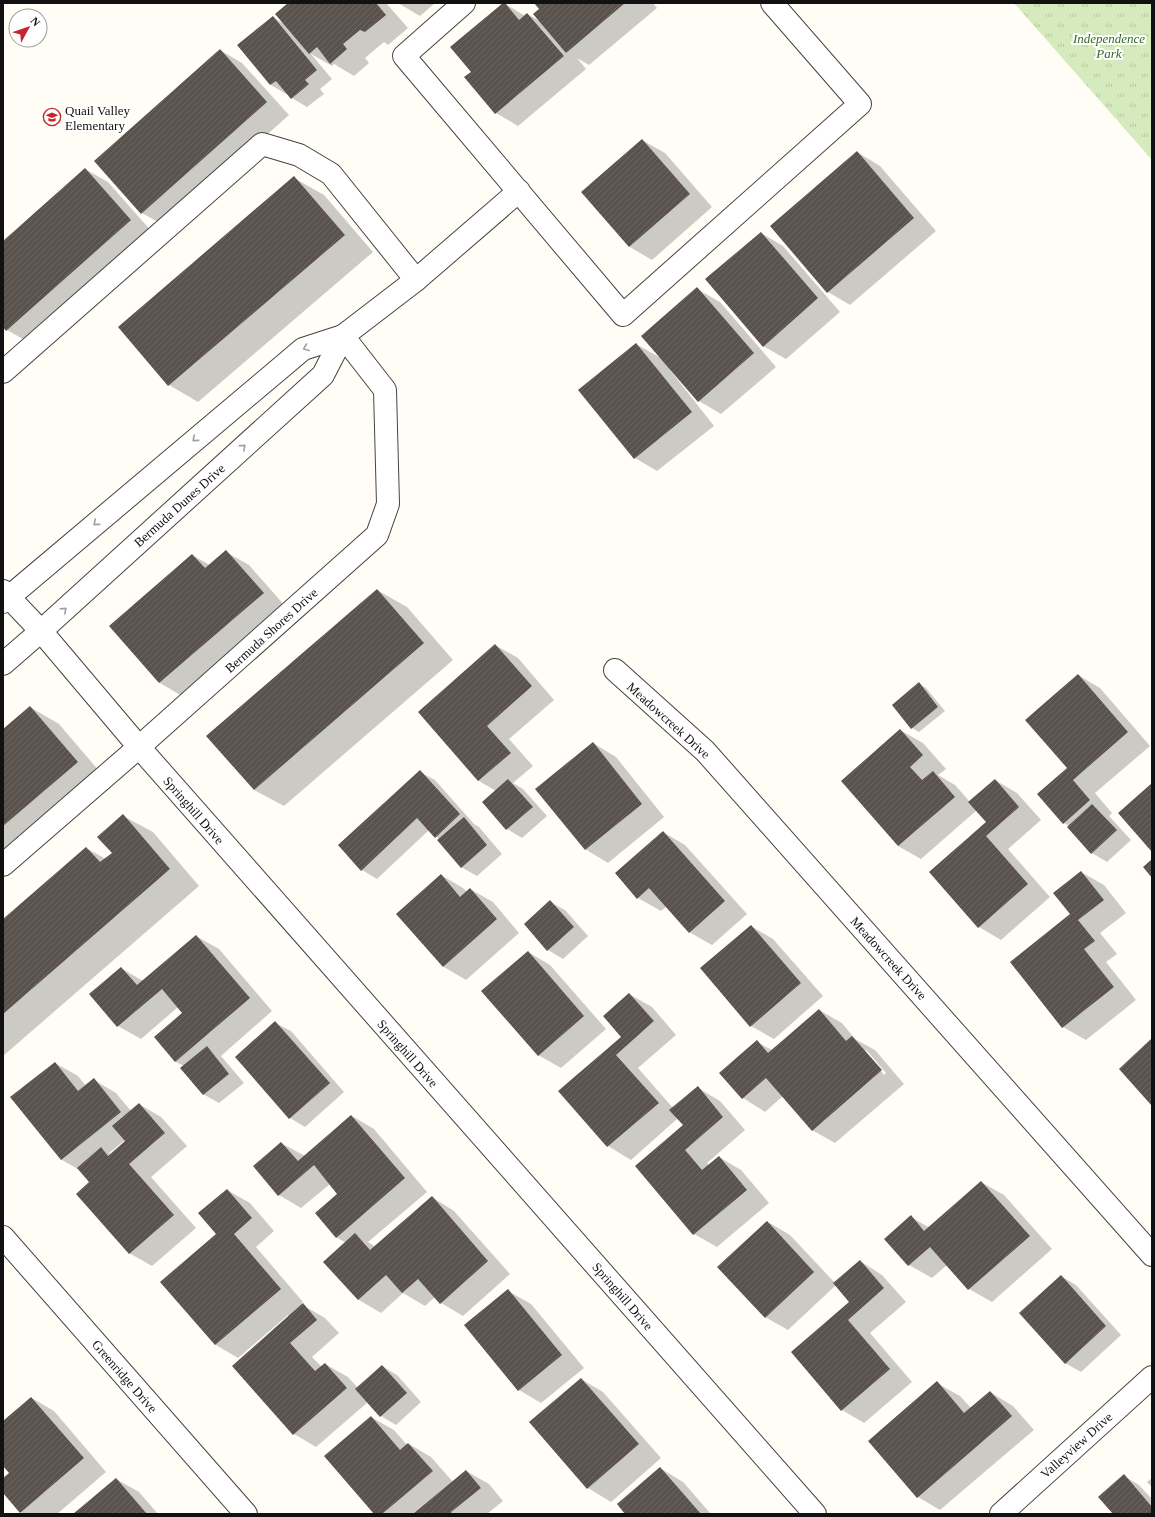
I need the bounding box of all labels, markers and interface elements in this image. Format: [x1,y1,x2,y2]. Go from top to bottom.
north arrow [8,8,48,48]
text: N [29,15,43,29]
park label: Independence Park [1072,31,1145,61]
place label: Quail Valley Elementary [65,103,131,133]
school or university icon: Quail Valley Elementary [42,107,62,127]
one-way arrow [303,344,310,352]
one-way arrow [193,435,200,442]
one-way arrow [238,445,245,452]
street label: Bermuda Dunes Drive [131,461,228,550]
one-way arrow [93,519,101,526]
street label: Bermuda Shores Drive [222,585,321,676]
one-way arrow [59,608,67,615]
street label: Meadowcreek Drive [624,679,713,762]
street label: Springhill Drive [160,773,227,847]
street label: Meadowcreek Drive [847,914,930,1003]
street label: Springhill Drive [374,1016,441,1090]
street label: Springhill Drive [589,1259,656,1333]
street label: Greenridge Drive [89,1337,160,1416]
street label: Valleyview Drive [1037,1409,1115,1482]

